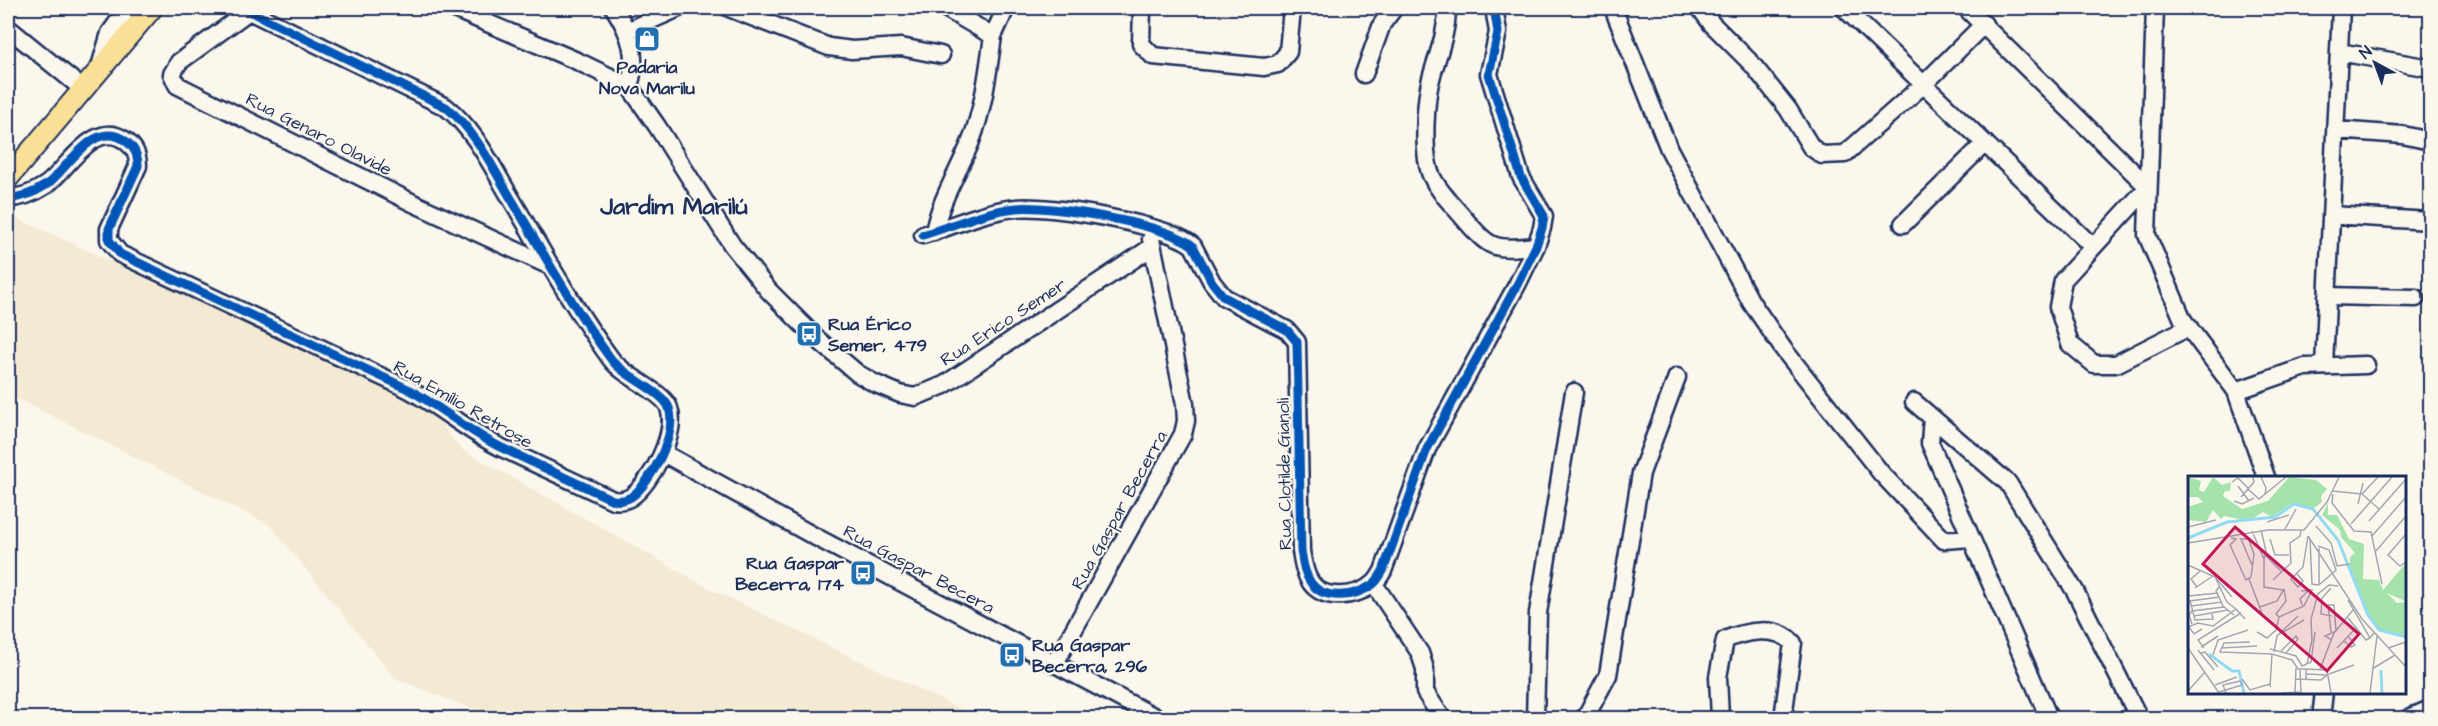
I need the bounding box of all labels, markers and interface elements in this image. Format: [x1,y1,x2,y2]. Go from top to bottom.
shop icon: Padaria Nova Marilu [632,24,662,54]
north arrow [2345,33,2405,93]
text: N [2355,41,2377,64]
place label: Padaria Nova Marilu [599,55,695,101]
street label: Rua Genaro Olavide [241,87,396,182]
district label: Jardim Marilú [599,190,748,224]
street label: Rua Erico Semer [936,272,1071,372]
place label: Rua Érico Semer, 479 [827,312,927,358]
bus stop icon: Rua Érico Semer, 479 [794,319,824,349]
street label: Rua Emílio Retrose [388,354,537,455]
street label: Rua Clotilde Gianoli [1271,397,1298,550]
street label: Rua Gaspar Becerra [1065,426,1174,594]
inset map [2188,476,2405,693]
street label: Rua Gaspar Becera [839,519,999,620]
place label: Rua Gaspar Becerra, 174 [735,551,845,597]
bus stop icon: Rua Gaspar Becerra, 174 [848,558,878,588]
place label: Rua Gaspar Becerra, 296 [1032,633,1148,679]
bus stop icon: Rua Gaspar Becerra, 296 [997,640,1027,670]

